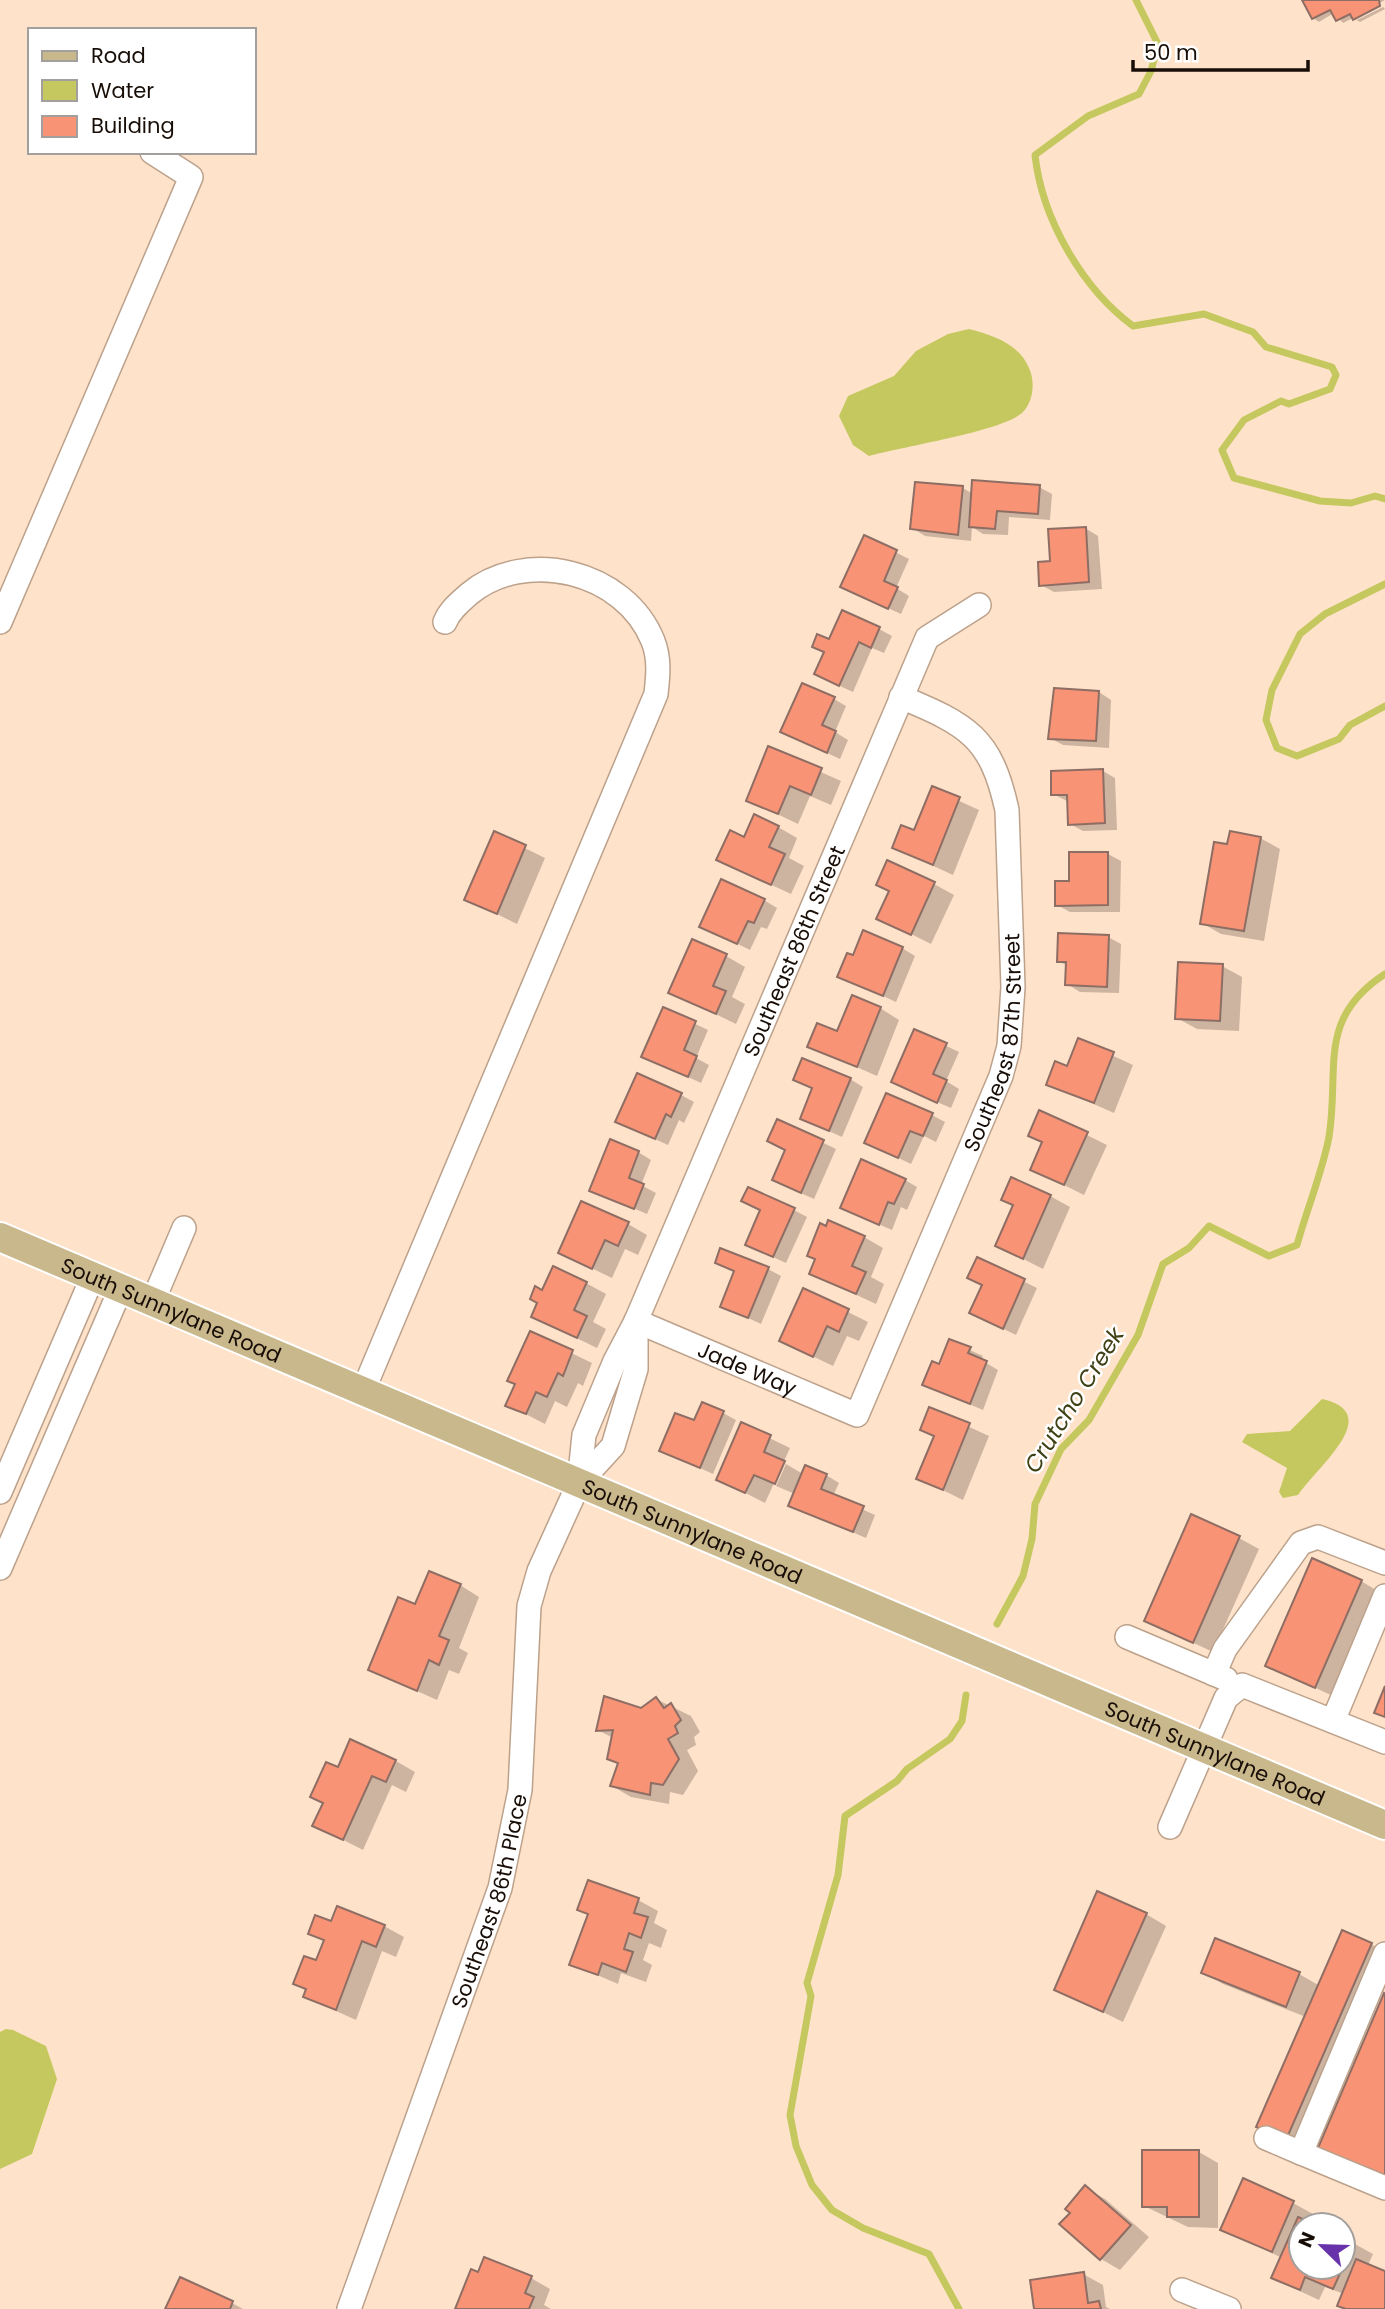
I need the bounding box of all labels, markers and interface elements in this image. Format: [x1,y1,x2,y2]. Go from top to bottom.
legend [28,28,256,154]
scale bar [1133,28,1308,72]
text: 50 m [1144,38,1198,67]
text: Road [91,41,146,70]
text: Water [91,76,154,105]
text: Building [91,111,175,140]
street label: Southeast 86th Street [736,841,851,1061]
street label: Southeast 87th Street [956,933,1028,1156]
street label: South Sunnylane Road [57,1250,286,1369]
water label: Crutcho Creek [1016,1320,1132,1479]
street label: Jade Way [693,1335,801,1402]
street label: South Sunnylane Road [578,1471,807,1590]
street label: South Sunnylane Road [1100,1693,1330,1812]
street label: Southeast 86th Place [444,1791,533,2012]
north arrow [1287,2211,1357,2281]
text: N [1292,2228,1322,2251]

